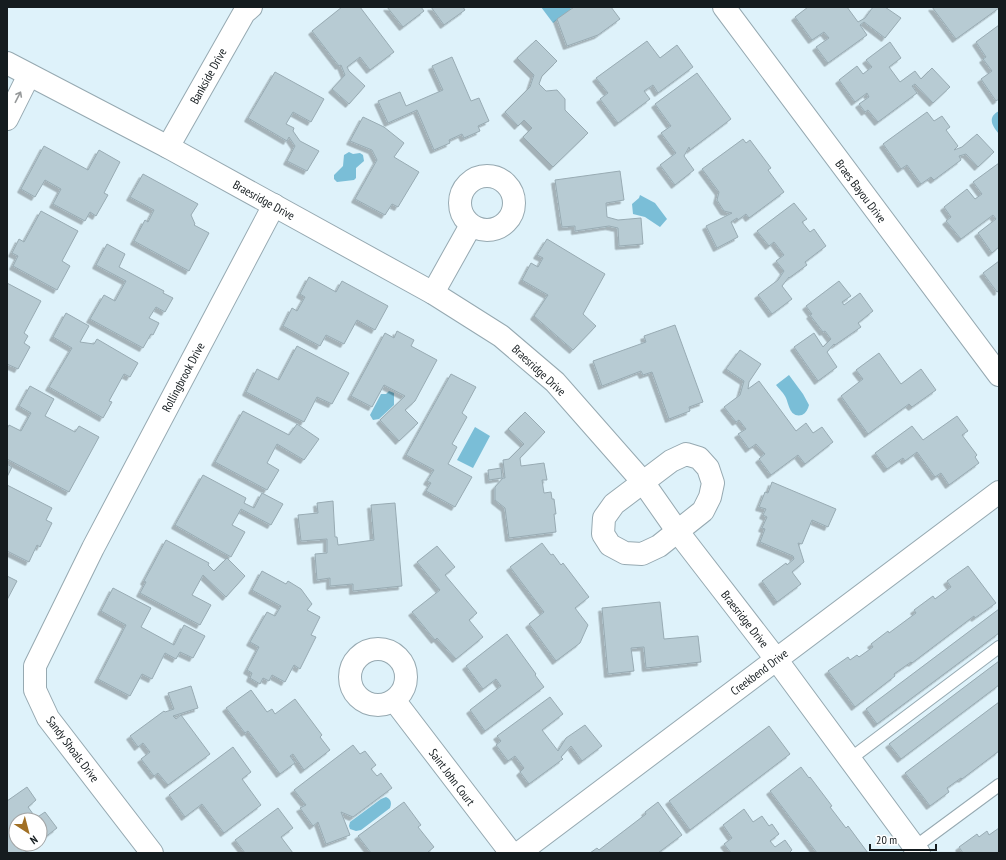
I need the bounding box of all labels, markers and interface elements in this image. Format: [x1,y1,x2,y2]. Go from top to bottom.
street label: Bankside Drive [187,45,229,107]
one-way arrow [15,91,22,103]
street label: Braes Bayou Drive [832,157,890,225]
street label: Braesridge Drive [230,177,298,223]
street label: Rollingbrook Drive [158,340,208,414]
street label: Braesridge Drive [509,341,569,399]
street label: Braesridge Drive [718,587,772,651]
street label: Creekbend Drive [727,645,791,698]
street label: Sandy Shoals Drive [43,713,103,785]
street label: Saint John Court [426,746,479,809]
north arrow [8,812,48,852]
scale bar [870,826,936,852]
text: 20 m [876,832,897,847]
text: N [27,833,40,848]

